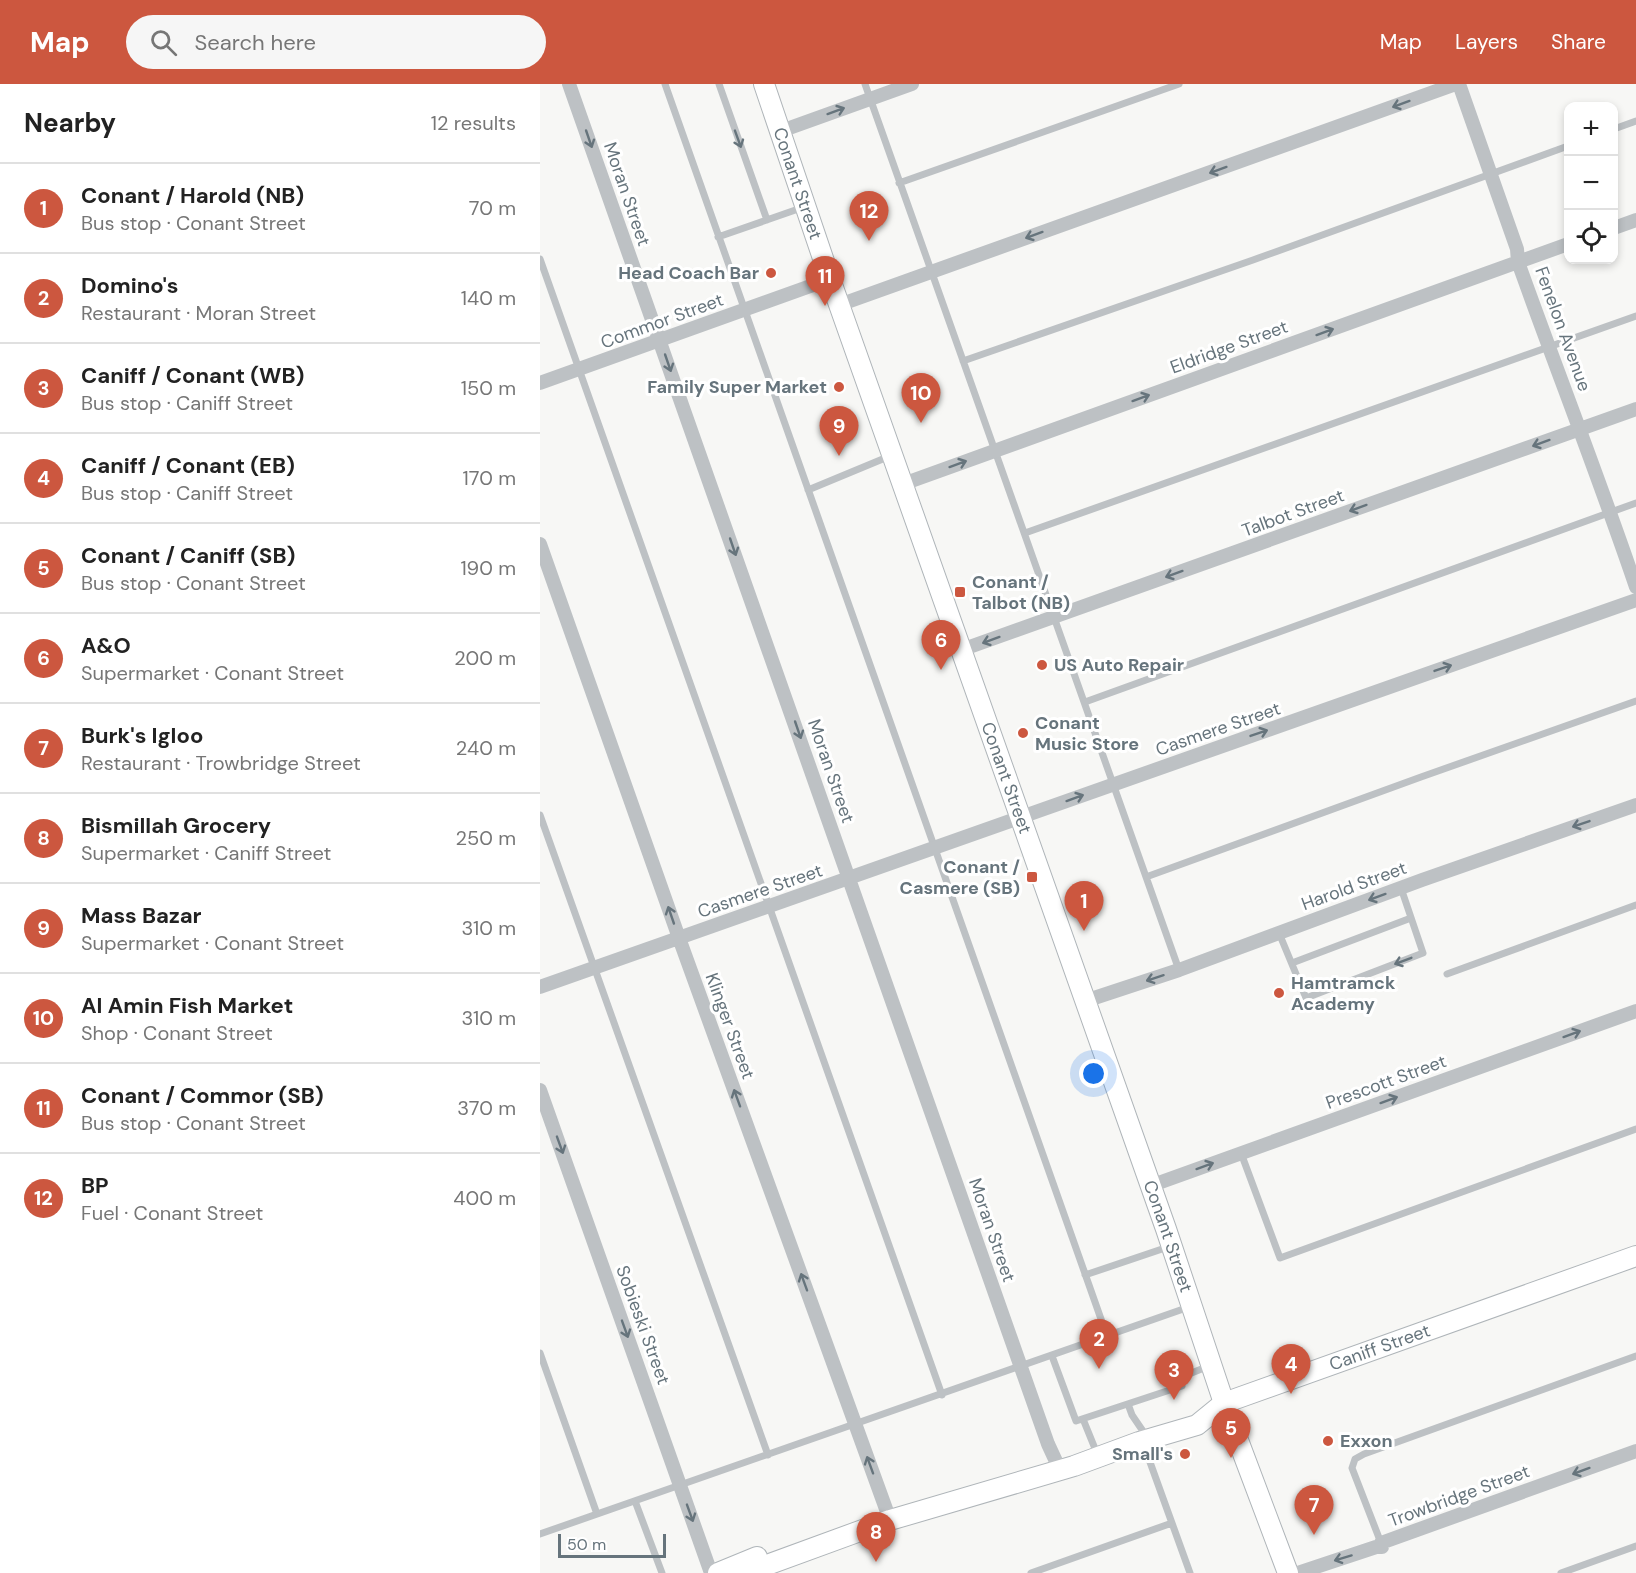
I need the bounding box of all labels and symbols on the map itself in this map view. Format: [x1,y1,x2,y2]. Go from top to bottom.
one-way arrow [1392,99,1411,110]
one-way arrow [826,105,845,116]
street label: Conant Street [768,124,828,243]
one-way arrow [584,129,595,148]
one-way arrow [734,129,745,148]
street label: Moran Street [598,139,656,249]
one-way arrow [1209,165,1228,176]
pin: 12 [850,192,888,241]
one-way arrow [1025,231,1044,242]
pin: 11 [806,256,844,306]
place label: Head Coach Bar [618,261,759,285]
street label: Fenelon Avenue [1529,263,1597,395]
marker: Head Coach Bar [764,266,778,280]
street label: Commor Street [597,288,727,354]
street label: Eldridge Street [1167,315,1291,379]
one-way arrow [1315,326,1334,337]
one-way arrow [663,353,674,372]
pin: 10 [902,374,940,423]
place label: Family Super Market [647,375,827,399]
marker: Family Super Market [832,380,846,394]
one-way arrow [1131,391,1150,402]
pin: 9 [820,406,858,456]
one-way arrow [1533,438,1551,449]
one-way arrow [948,457,967,468]
street label: Talbot Street [1239,483,1347,543]
one-way arrow [1349,504,1368,515]
one-way arrow [728,537,739,555]
place label: Conant / Talbot (NB) [972,570,1070,615]
one-way arrow [1165,570,1184,581]
marker: Conant / Talbot (NB) [953,585,967,599]
pin: 6 [922,620,960,670]
one-way arrow [982,635,1000,646]
place label: US Auto Repair [1054,653,1184,677]
marker: US Auto Repair [1035,658,1049,672]
one-way arrow [1433,662,1452,673]
street label: Casmere Street [1152,696,1284,762]
place label: Conant Music Store [1035,711,1139,756]
street label: Moran Street [802,716,860,826]
street label: Conant Street [976,719,1037,837]
one-way arrow [793,721,804,739]
marker: Conant Music Store [1016,726,1030,740]
one-way arrow [1249,727,1268,738]
one-way arrow [1066,792,1084,803]
one-way arrow [1572,820,1591,831]
place label: Conant / Casmere (SB) [900,855,1020,900]
street label: Harold Street [1298,856,1410,916]
street label: Casmere Street [694,858,826,924]
marker: Conant / Casmere (SB) [1025,870,1039,884]
pin: 1 [1064,882,1104,931]
one-way arrow [1369,892,1387,903]
one-way arrow [665,906,676,925]
one-way arrow [1394,956,1413,967]
street label: Klinger Street [700,969,760,1083]
place label: Hamtramck Academy [1291,971,1396,1016]
one-way arrow [1146,973,1165,984]
marker: Hamtramck Academy [1272,986,1286,1000]
one-way arrow [1563,1028,1581,1039]
street label: Prescott Street [1322,1049,1450,1115]
your location [1079,1059,1108,1088]
one-way arrow [731,1089,742,1108]
one-way arrow [1379,1094,1398,1105]
one-way arrow [555,1135,566,1154]
one-way arrow [1196,1160,1214,1171]
street label: Moran Street [963,1175,1021,1285]
street label: Conant Street [1138,1177,1198,1295]
street label: Sobieski Street [610,1262,676,1388]
one-way arrow [797,1273,808,1292]
street label: Caniff Street [1326,1318,1433,1376]
one-way arrow [620,1319,631,1338]
pin: 2 [1080,1320,1118,1369]
pin: 4 [1272,1344,1311,1394]
pin: 3 [1154,1350,1194,1400]
pin: 5 [1212,1408,1250,1458]
place label: Exxon [1340,1429,1393,1453]
marker: Exxon [1321,1434,1335,1448]
place label: Small's [1112,1442,1173,1466]
marker: Small's [1178,1447,1192,1461]
one-way arrow [864,1456,875,1475]
street label: Trowbridge Street [1385,1459,1533,1533]
one-way arrow [1572,1466,1591,1477]
pin: 7 [1294,1486,1334,1535]
one-way arrow [686,1503,697,1522]
pin: 8 [856,1512,896,1562]
scale bar [558,1531,666,1558]
one-way arrow [1334,1553,1353,1564]

